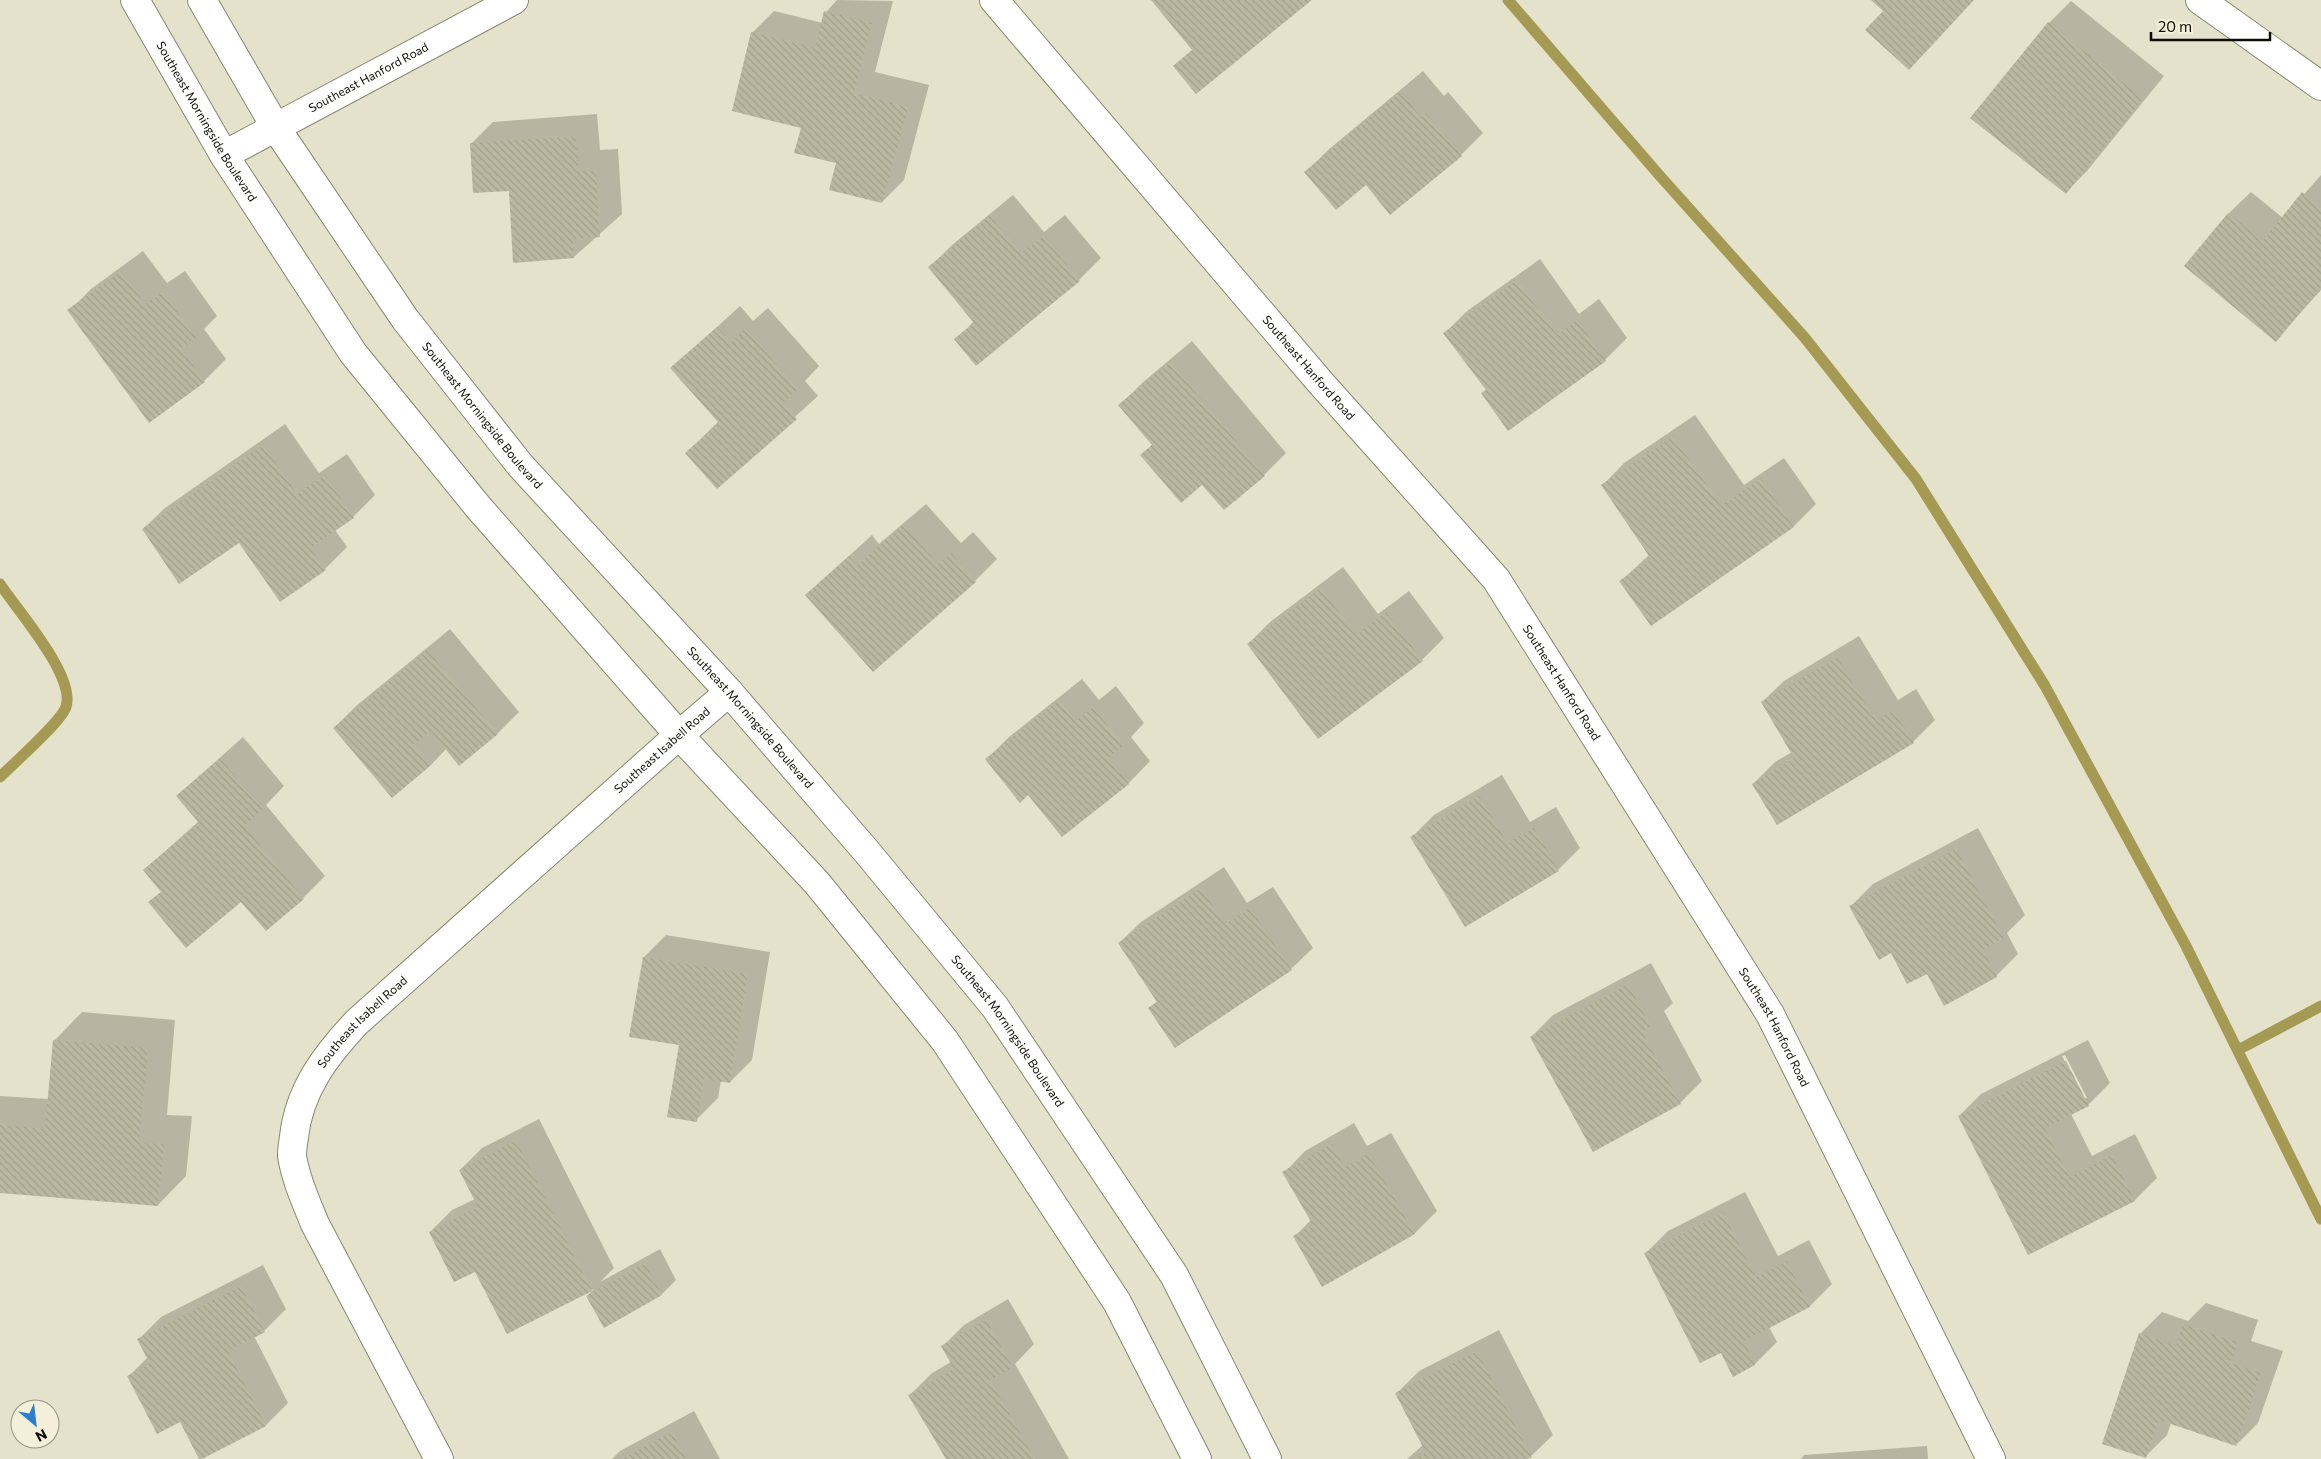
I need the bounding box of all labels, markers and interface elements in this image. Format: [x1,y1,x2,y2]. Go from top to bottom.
scale bar [2151,10,2270,42]
text: 20 m [2158,17,2192,35]
street label: Southeast Morningside Boulevard [154,39,260,204]
street label: Southeast Hanford Road [306,39,430,115]
street label: Southeast Hanford Road [1260,312,1358,422]
street label: Southeast Morningside Boulevard [420,339,546,491]
street label: Southeast Hanford Road [1521,622,1604,743]
street label: Southeast Morningside Boulevard [685,643,817,791]
street label: Southeast Isabell Road [611,704,712,796]
street label: Southeast Morningside Boulevard [949,952,1068,1109]
street label: Southeast Hanford Road [1737,965,1813,1089]
street label: Southeast Isabell Road [314,973,410,1070]
north arrow [10,1399,60,1449]
text: N [33,1426,50,1446]

